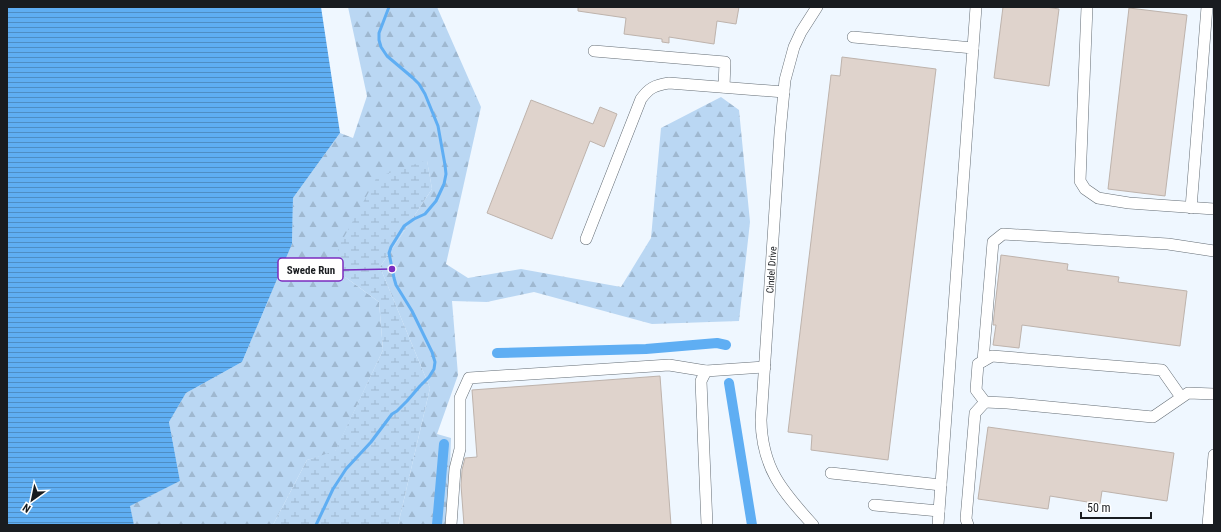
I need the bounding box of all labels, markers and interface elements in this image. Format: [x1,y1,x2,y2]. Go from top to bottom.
street label: Cindel Drive [764,246,779,294]
callout: Swede Run [278,258,343,281]
text: Swede Run [287,264,335,277]
north arrow [12,480,52,520]
scale bar [1081,494,1151,520]
text: N [20,501,33,515]
text: 50 m [1087,501,1111,515]

